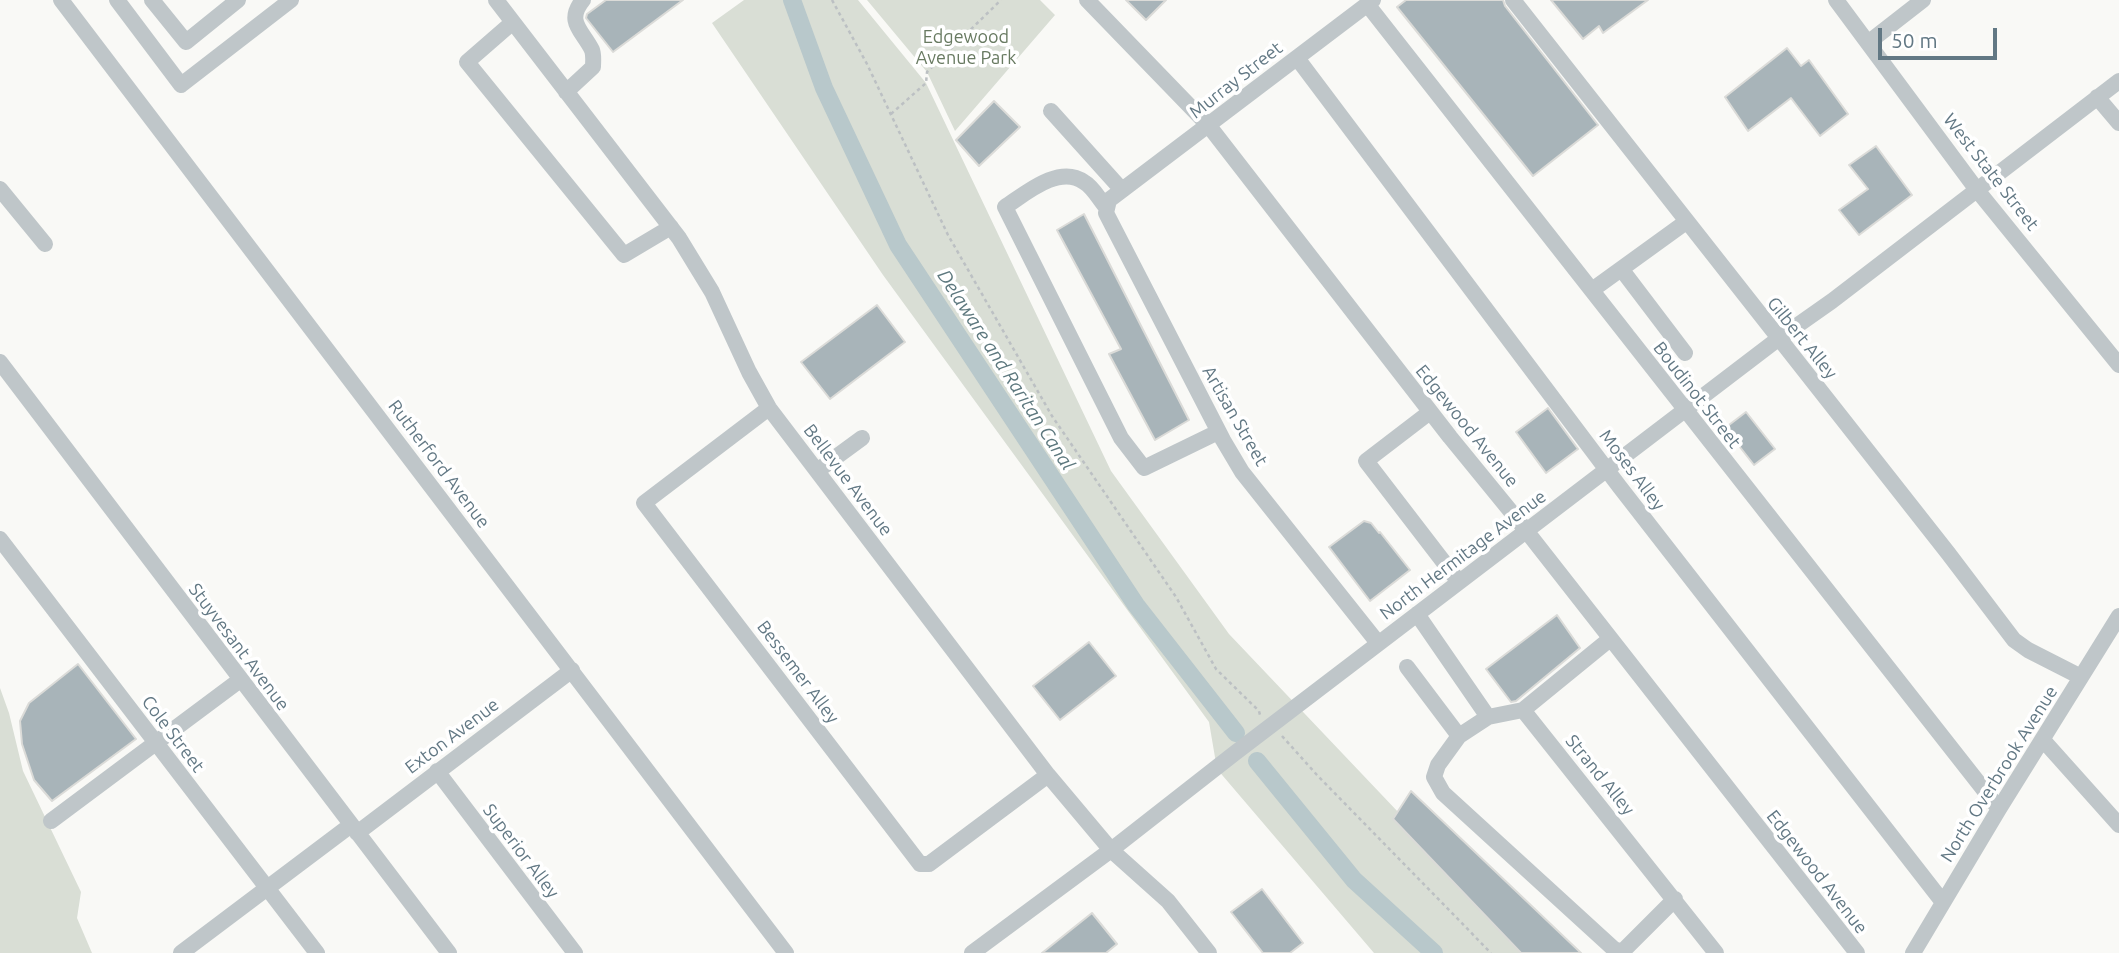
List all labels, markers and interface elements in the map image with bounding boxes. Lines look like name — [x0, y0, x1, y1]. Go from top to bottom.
scale bar — [1881, 14, 2000, 58]
park label: Edgewood Avenue Park — [916, 26, 1016, 68]
text: 50 m — [1891, 28, 1938, 52]
street label: Murray Street — [1185, 37, 1287, 123]
street label: West State Street — [1939, 109, 2043, 235]
water label: Delaware and Raritan Canal — [933, 265, 1079, 475]
street label: Gilbert Alley — [1762, 293, 1842, 383]
street label: Boudinot Street — [1649, 337, 1745, 453]
street label: Edgewood Avenue — [1411, 361, 1523, 491]
street label: Artisan Street — [1198, 362, 1272, 470]
street label: Rutherford Avenue — [384, 396, 494, 532]
street label: Bellevue Avenue — [799, 420, 897, 540]
street label: Moses Alley — [1595, 425, 1669, 515]
street label: North Hermitage Avenue — [1376, 486, 1550, 624]
street label: Stuyvesant Avenue — [184, 579, 294, 715]
street label: Bessemer Alley — [752, 616, 844, 728]
street label: North Overbrook Avenue — [1936, 682, 2062, 866]
street label: Cole Street — [137, 691, 209, 777]
street label: Exton Avenue — [401, 694, 503, 778]
street label: Strand Alley — [1561, 730, 1639, 820]
street label: Superior Alley — [478, 800, 564, 902]
street label: Edgewood Avenue — [1762, 806, 1872, 938]

